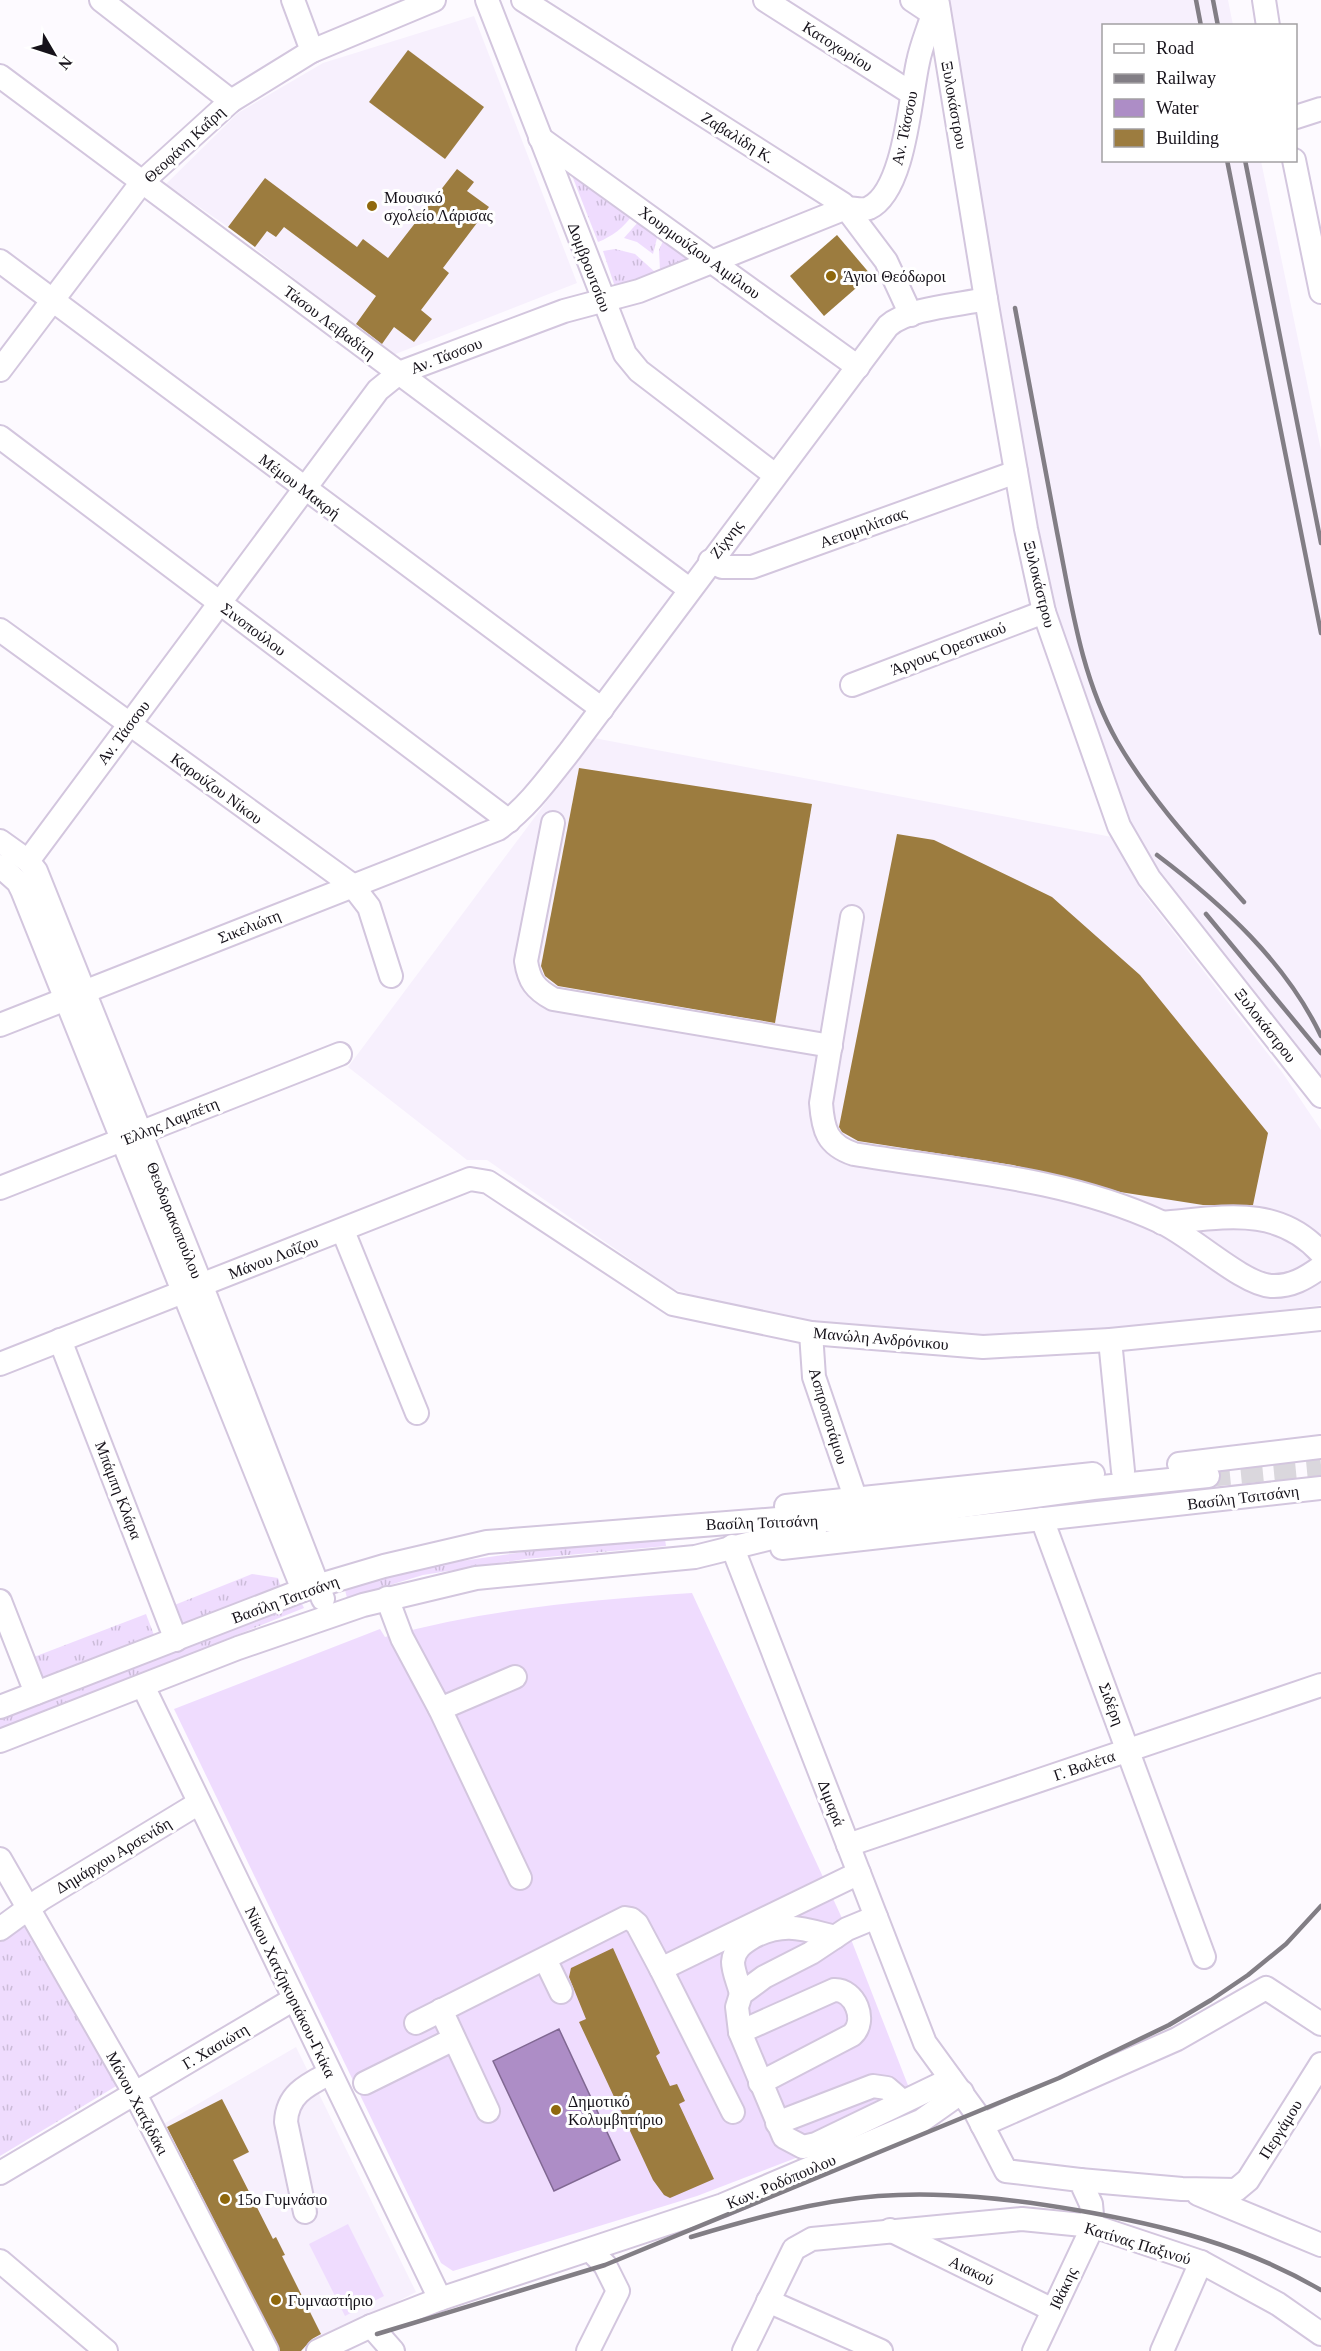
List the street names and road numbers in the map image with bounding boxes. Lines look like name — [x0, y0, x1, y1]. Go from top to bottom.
street label: Κατοχωρίου — [799, 18, 876, 76]
street label: Ξυλοκάστρου — [937, 60, 971, 151]
street label: Αν. Τάσσου — [888, 89, 921, 167]
street label: Θεοφάνη Καΐρη — [141, 103, 229, 187]
street label: Ζαβαλίδη Κ. — [698, 108, 777, 167]
street label: Χουρμούζιου Αιμίλιου — [635, 203, 764, 303]
street label: Δομβρουτσίου — [564, 220, 614, 315]
street label: Τάσου Λειβαδίτη — [280, 282, 379, 363]
street label: Αν. Τάσσου — [408, 334, 485, 377]
street label: Μέμου Μακρή — [255, 451, 343, 523]
street label: Αετομηλίτσας — [817, 504, 910, 552]
street label: Ζίχνης — [707, 516, 747, 562]
street label: Ξυλοκάστρου — [1020, 539, 1059, 630]
street label: Σινοπούλου — [218, 600, 289, 659]
street label: Άργους Ορεστικού — [888, 619, 1009, 679]
street label: Αν. Τάσσου — [94, 697, 153, 768]
street label: Καρούζου Νίκου — [167, 750, 266, 828]
street label: Σικελιώτη — [216, 906, 283, 948]
street label: Ξυλοκάστρου — [1231, 985, 1300, 1066]
street label: Έλλης Λαμπέτη — [119, 1094, 221, 1150]
street label: Θεοδωρακοπούλου — [142, 1159, 206, 1281]
street label: Μάνου Λοΐζου — [226, 1233, 321, 1283]
street label: Μανώλη Ανδρόνικου — [812, 1324, 949, 1354]
street label: Ασπροποτάμου — [805, 1366, 851, 1467]
street label: Μπάμπη Κλάρα — [91, 1439, 145, 1543]
street label: Βασίλη Τσιτσάνη — [1186, 1482, 1300, 1514]
street label: Βασίλη Τσιτσάνη — [706, 1512, 818, 1534]
street label: Βασίλη Τσιτσάνη — [229, 1572, 341, 1628]
street label: Σιδέρη — [1095, 1680, 1127, 1728]
street label: Γ. Βαλέτα — [1051, 1747, 1118, 1784]
street label: Διμαρά — [814, 1778, 848, 1830]
street label: Δημάρχου Αρσενίδη — [52, 1814, 175, 1897]
street label: Νίκου Χατζηκυριάκου-Γκίκα — [241, 1904, 340, 2081]
street label: Γ. Χασιώτη — [179, 2020, 252, 2074]
street label: Μάνου Χατζιδάκι — [102, 2049, 172, 2159]
street label: Περγάμου — [1256, 2097, 1306, 2162]
street label: Κων. Ροδόπουλου — [724, 2151, 838, 2212]
street label: Κατίνας Παξινού — [1083, 2219, 1193, 2268]
street label: Αιακού — [947, 2252, 997, 2289]
street label: Ιθάκης — [1046, 2264, 1082, 2312]

